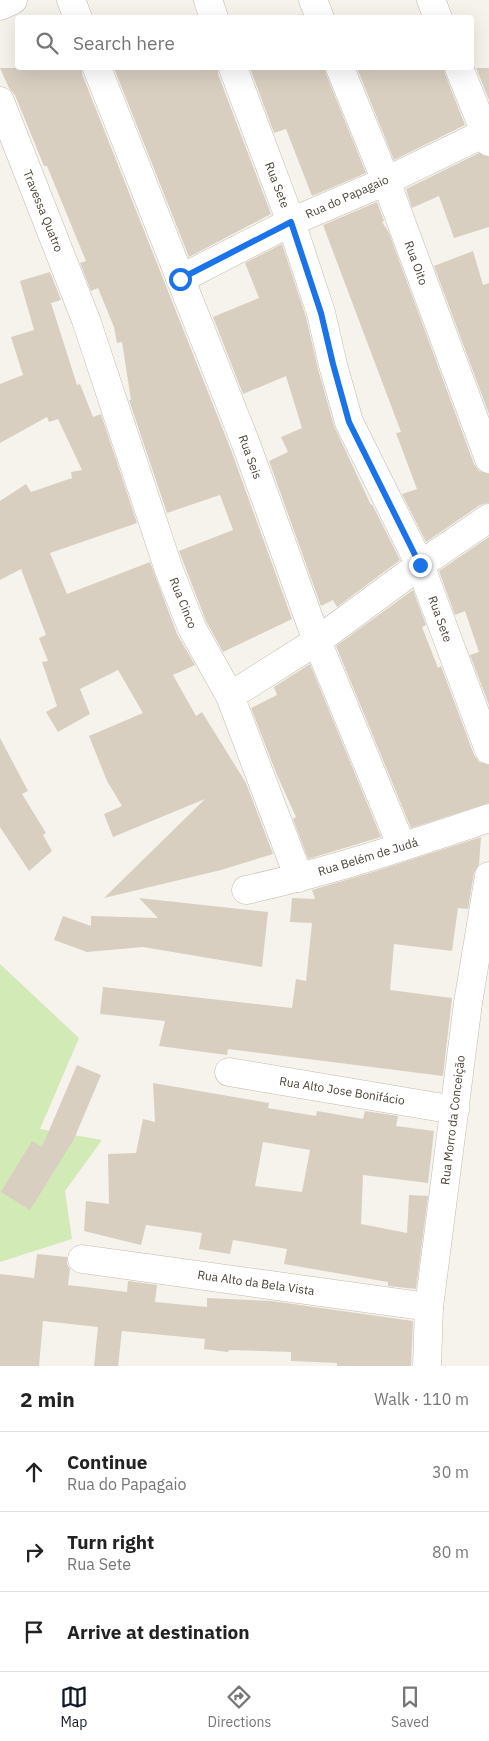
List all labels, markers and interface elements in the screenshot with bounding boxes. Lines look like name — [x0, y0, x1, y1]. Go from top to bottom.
search box — [15, 15, 474, 70]
icon: search — [33, 29, 61, 57]
text: Search here — [73, 31, 175, 55]
street label: Rua Sete — [262, 160, 293, 210]
street label: Travessa Quatro — [20, 168, 67, 254]
street label: Rua do Papagaio — [303, 171, 391, 222]
street label: Rua Oito — [402, 239, 431, 287]
route start — [169, 268, 192, 291]
street label: Rua Seis — [236, 433, 265, 481]
route end — [409, 554, 432, 577]
street label: Rua Cinco — [166, 575, 201, 631]
street label: Rua Sete — [425, 594, 456, 644]
street label: Rua Belém de Judá — [316, 834, 420, 879]
street label: Rua Morro da Conceição — [437, 1054, 468, 1186]
street label: Rua Alto Jose Bonifácio — [278, 1073, 406, 1108]
street label: Rua Alto da Bela Vista — [197, 1267, 316, 1298]
text: 2 min — [20, 1385, 75, 1413]
text: Walk · 110 m — [374, 1389, 469, 1409]
text: Continue — [67, 1450, 147, 1474]
icon: ahead — [20, 1458, 48, 1486]
text: 30 m — [432, 1462, 469, 1482]
text: Rua do Papagaio — [67, 1474, 186, 1494]
text: Turn right — [67, 1530, 154, 1554]
icon: right — [20, 1538, 48, 1566]
text: 80 m — [432, 1542, 469, 1562]
text: Rua Sete — [67, 1554, 131, 1574]
icon: arrive — [20, 1618, 48, 1646]
text: Arrive at destination — [67, 1620, 250, 1644]
tab: Map — [60, 1683, 88, 1731]
tab: Directions — [208, 1683, 271, 1731]
tab: Saved — [391, 1683, 429, 1731]

